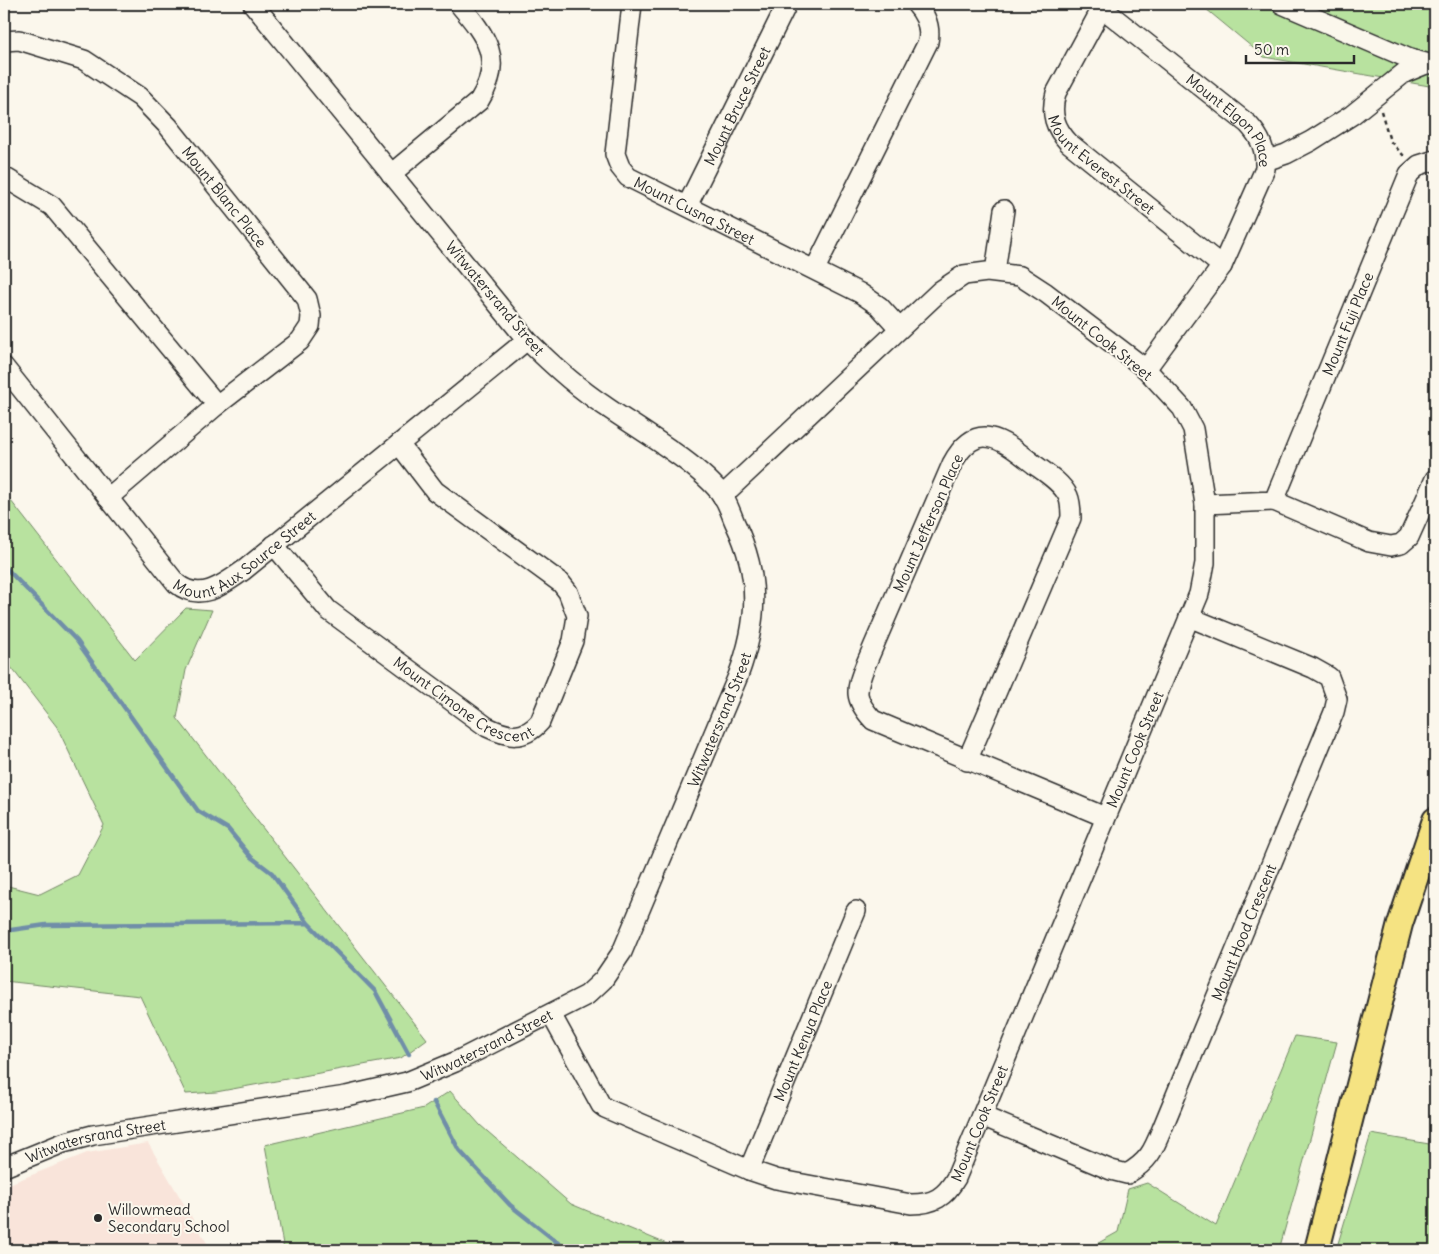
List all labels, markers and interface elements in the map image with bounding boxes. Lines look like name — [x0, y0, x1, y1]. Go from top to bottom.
scale bar — [1246, 32, 1354, 64]
text: 50 m — [1254, 40, 1289, 59]
street label: Mount Bruce Street — [699, 43, 774, 168]
street label: Mount Elgon Place — [1183, 69, 1275, 167]
street label: Mount Everest Street — [1044, 113, 1159, 218]
street label: Mount Blanc Place — [178, 142, 271, 251]
street label: Mount Cusna Street — [631, 172, 758, 248]
street label: Witwatersrand Street — [441, 237, 549, 359]
street label: Mount Fuji Place — [1318, 269, 1377, 378]
street label: Mount Cook Street — [1048, 292, 1156, 384]
street label: Mount Jefferson Place — [889, 451, 967, 595]
street label: Mount Aux Source Street — [169, 506, 319, 602]
street label: Witwatersrand Street — [683, 650, 755, 790]
street label: Mount Cimone Crescent — [390, 652, 537, 745]
street label: Mount Cook Street — [1102, 688, 1167, 810]
street label: Mount Hood Crescent — [1207, 861, 1280, 1003]
street label: Mount Kenya Place — [769, 977, 836, 1104]
street label: Witwatersrand Street — [418, 1005, 555, 1085]
street label: Mount Cook Street — [946, 1062, 1011, 1184]
street label: Witwatersrand Street — [23, 1114, 167, 1167]
place label: Willowmead Secondary School — [108, 1200, 230, 1236]
marker: Willowmead Secondary School — [92, 1212, 104, 1224]

